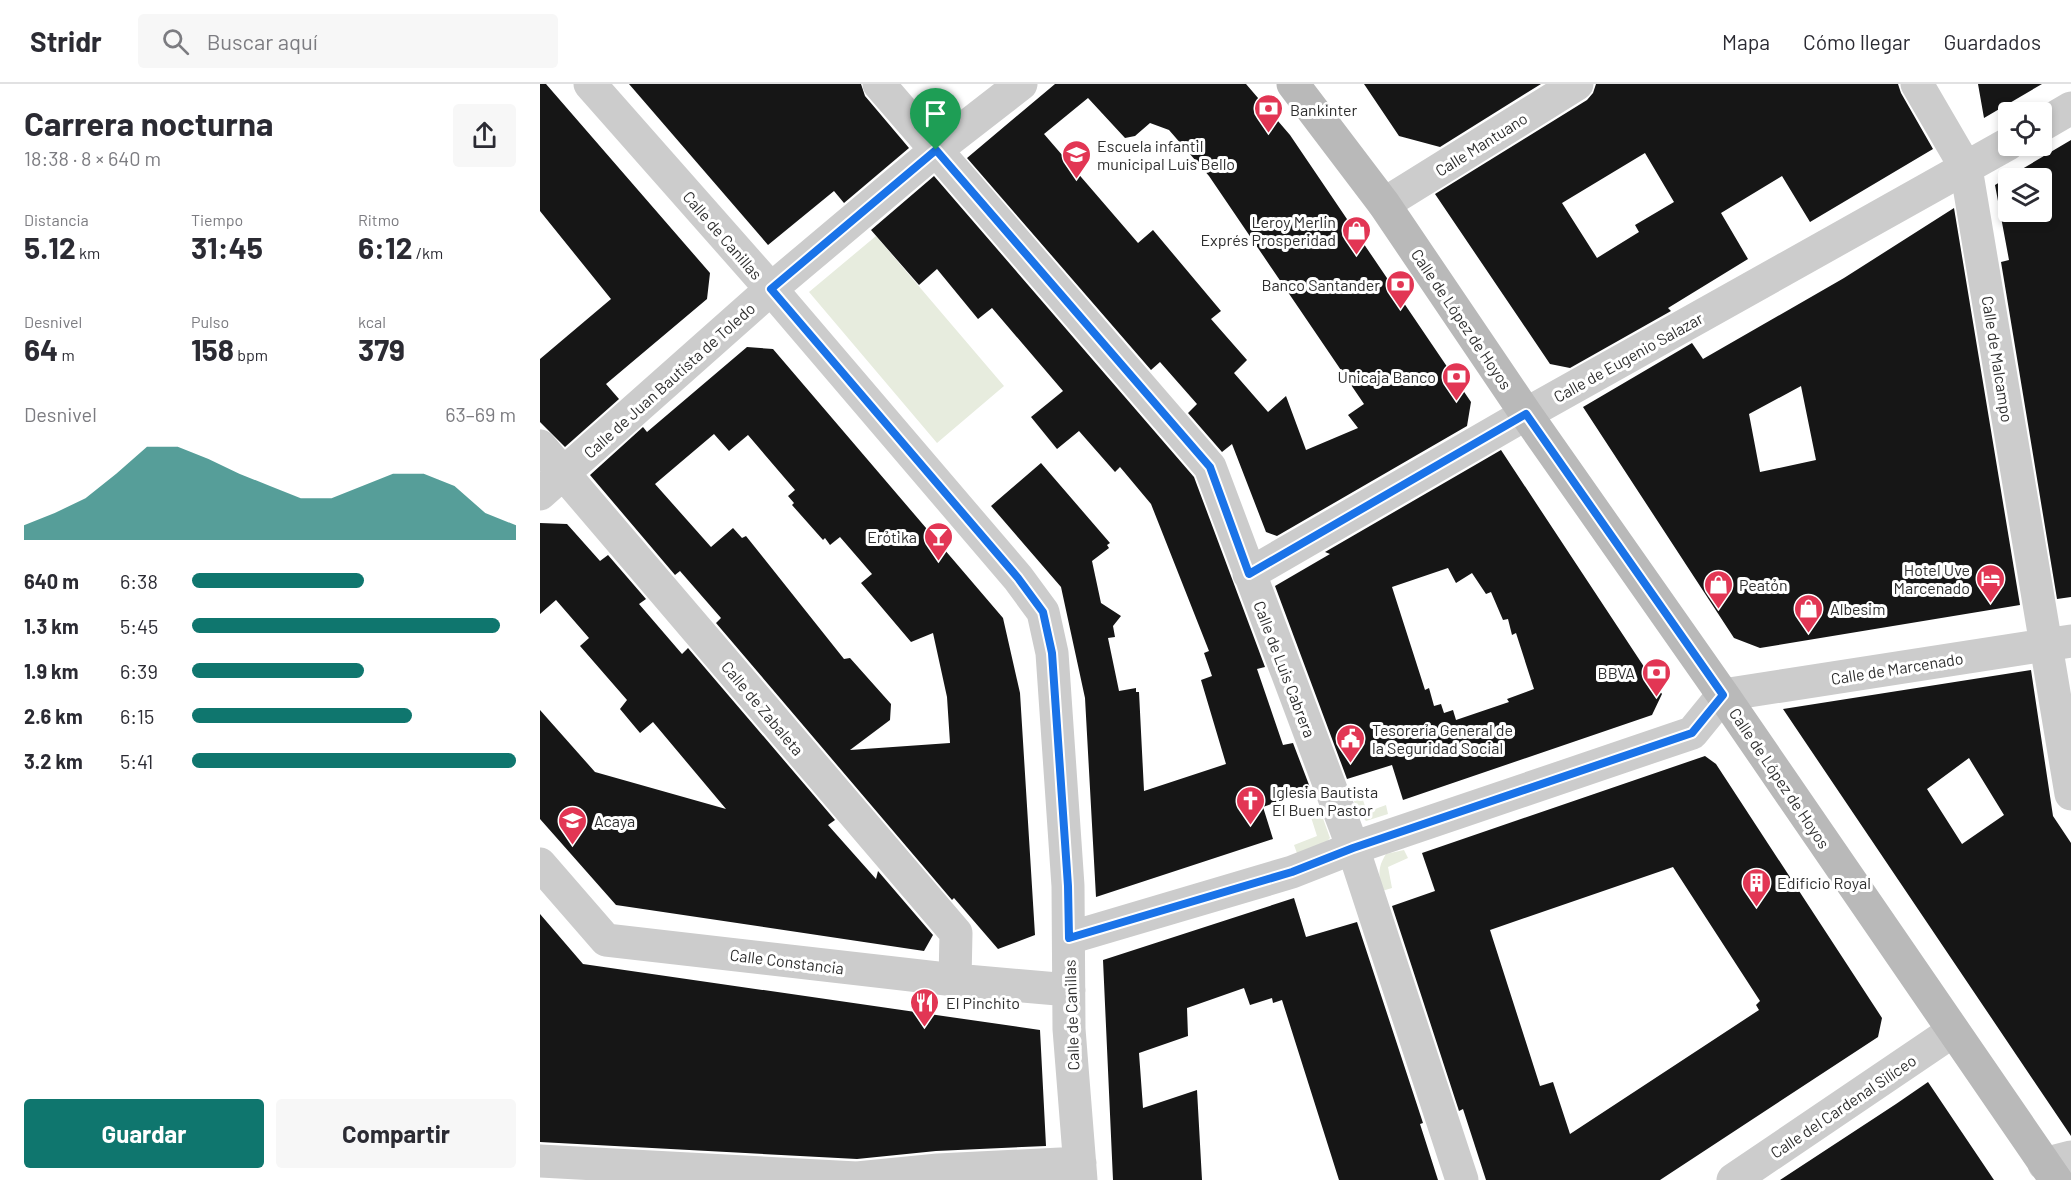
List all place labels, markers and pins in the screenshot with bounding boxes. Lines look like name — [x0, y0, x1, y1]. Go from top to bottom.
pin — [910, 88, 961, 150]
bank icon: Bankinter — [1253, 93, 1285, 135]
place label: Bankinter — [1290, 100, 1358, 119]
place label: Escuela infantil municipal Luis Bello — [1097, 136, 1235, 173]
school or university icon: Escuela infantil municipal Luis Bello — [1060, 138, 1092, 180]
place label: Leroy Merlin Exprés Prosperidad — [1200, 212, 1336, 249]
shop icon: Leroy Merlin Exprés Prosperidad — [1341, 214, 1373, 256]
bank icon: Banco Santander — [1385, 268, 1417, 310]
place label: Banco Santander — [1261, 275, 1380, 294]
bank icon: Unicaja Banco — [1441, 360, 1473, 402]
place label: Unicaja Banco — [1338, 367, 1436, 386]
bar icon: Erótika — [922, 520, 954, 562]
place label: Erótika — [867, 527, 917, 546]
place label: Hotel Uve Marcenado — [1894, 560, 1970, 597]
hotel icon: Hotel Uve Marcenado — [1975, 562, 2007, 604]
shop icon: Peatón — [1702, 568, 1734, 610]
place label: Peatón — [1739, 575, 1788, 594]
shop icon: Albesim — [1793, 592, 1825, 634]
place label: Albesim — [1830, 599, 1885, 618]
bank icon: BBVA — [1640, 656, 1672, 698]
place label: BBVA — [1598, 663, 1635, 682]
place label: Tesorería General de la Seguridad Social — [1372, 720, 1513, 757]
public building icon: Tesorería General de la Seguridad Social — [1335, 722, 1367, 764]
place label: Iglesia Bautista El Buen Pastor — [1272, 782, 1378, 819]
church icon: Iglesia Bautista El Buen Pastor — [1235, 784, 1267, 826]
school or university icon: Acaya — [557, 804, 589, 846]
place label: Acaya — [594, 811, 635, 830]
building icon: Edificio Royal — [1740, 866, 1772, 908]
place label: Edificio Royal — [1777, 873, 1871, 892]
restaurant icon: El Pinchito — [909, 986, 941, 1028]
place label: El Pinchito — [946, 993, 1020, 1012]

